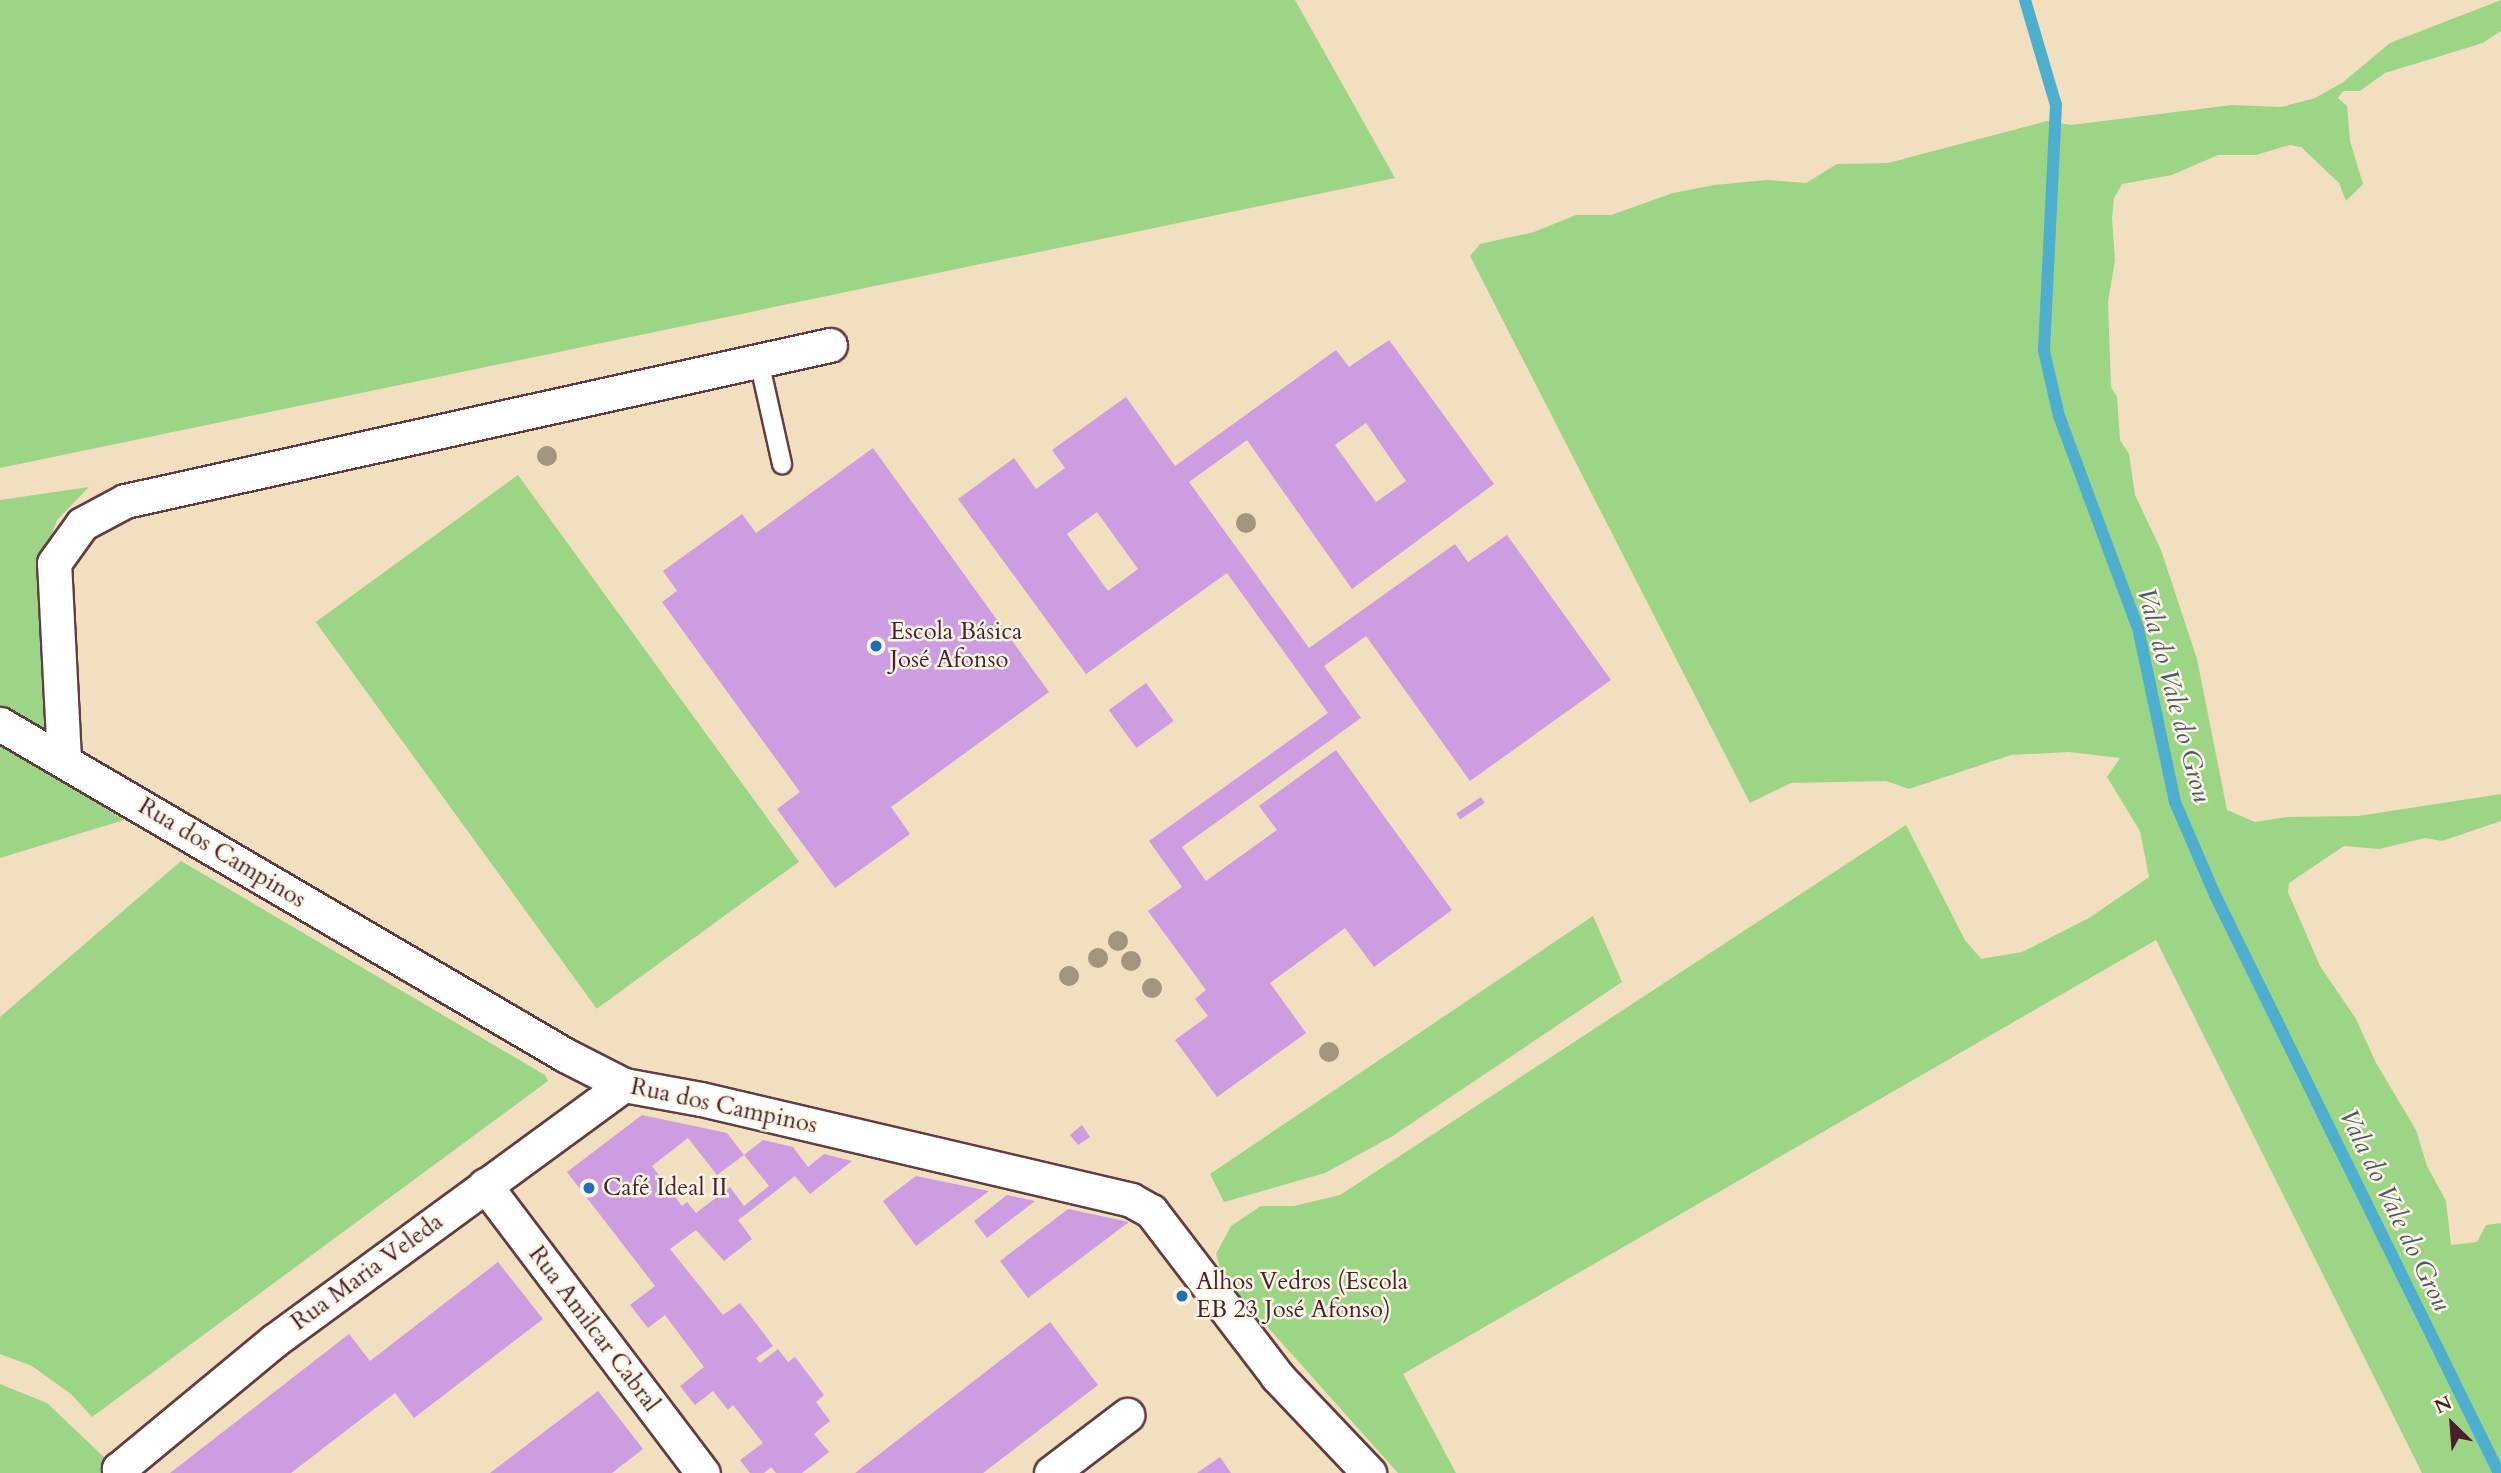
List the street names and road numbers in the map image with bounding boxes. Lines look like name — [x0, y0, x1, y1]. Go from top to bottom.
street label: Rua dos Campinos — [133, 792, 311, 914]
street label: Rua dos Campinos — [628, 1072, 820, 1140]
street label: Rua Maria Veleda — [285, 1207, 449, 1337]
street label: Rua Amilcar Cabral — [522, 1240, 666, 1418]

